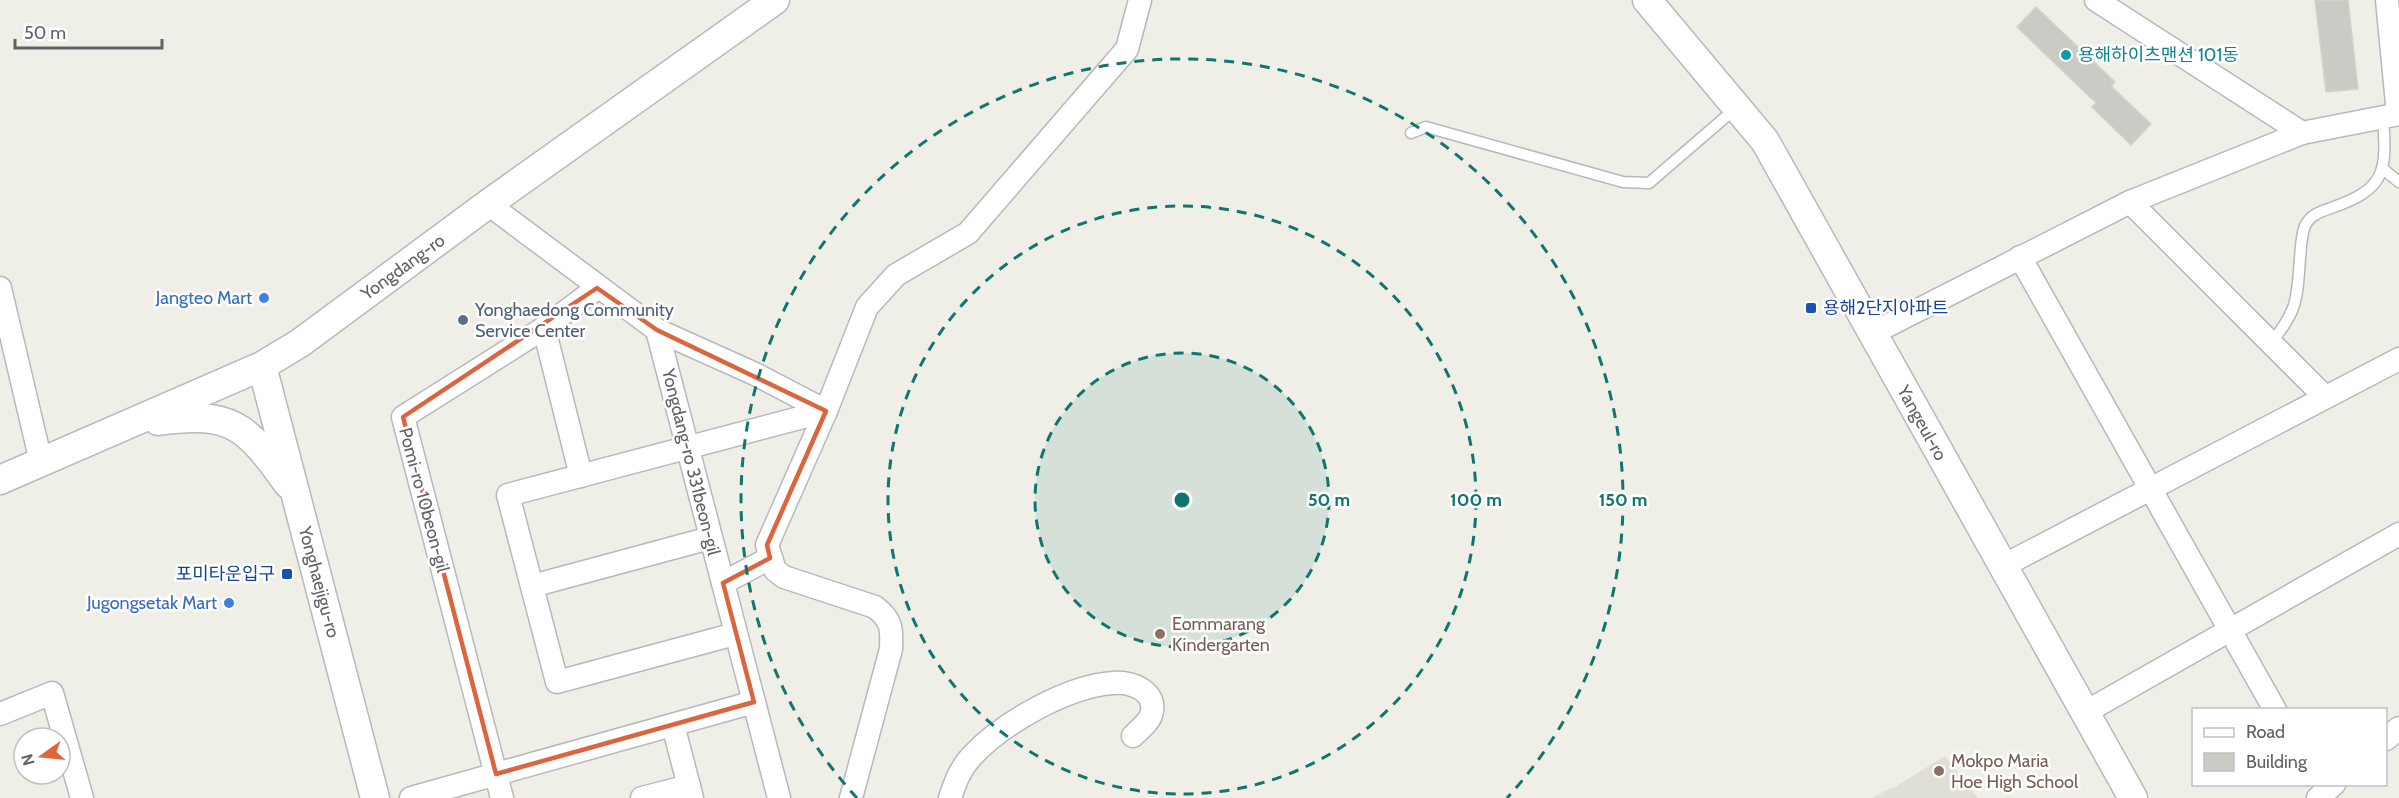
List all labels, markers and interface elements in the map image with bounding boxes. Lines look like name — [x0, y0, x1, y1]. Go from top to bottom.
scale bar — [15, 12, 162, 50]
text: 50 m — [24, 22, 66, 44]
place label: 용해하이츠맨션 101동 — [2078, 44, 2239, 66]
marker: 용해하이츠맨션 101동 — [2059, 48, 2073, 62]
street label: Yongdang-ro — [356, 229, 449, 305]
place label: Jangteo Mart — [155, 287, 252, 309]
marker: Jangteo Mart — [257, 291, 271, 305]
place label: 용해2단지아파트 — [1823, 297, 1948, 319]
place label: Yonghaedong Community Service Center — [474, 299, 674, 342]
marker: 용해2단지아파트 — [1804, 301, 1818, 315]
marker: Yonghaedong Community Service Center — [456, 313, 470, 327]
street label: Yongdang-ro 331beon-gil — [657, 365, 725, 558]
street label: Yangeul-ro — [1892, 381, 1952, 465]
street label: Pomi-ro 10beon-gil — [394, 425, 454, 576]
text: 50 m — [1308, 489, 1350, 511]
text: 100 m — [1450, 489, 1502, 511]
text: 150 m — [1599, 489, 1647, 511]
centre of rings — [1172, 490, 1192, 510]
street label: Yonghaejigu-ro — [293, 523, 344, 640]
place label: 포미타운입구 — [176, 563, 275, 585]
marker: 포미타운입구 — [280, 567, 294, 581]
place label: Jugongsetak Mart — [86, 592, 217, 614]
marker: Jugongsetak Mart — [222, 596, 236, 610]
place label: Eommarang Kindergarten — [1172, 613, 1270, 656]
marker: Eommarang Kindergarten — [1153, 627, 1167, 641]
legend — [2192, 708, 2387, 786]
text: Road — [2246, 721, 2285, 743]
north arrow — [12, 726, 72, 786]
place label: Mokpo Maria Hoe High School — [1951, 750, 2079, 793]
text: Building — [2246, 751, 2308, 773]
text: N — [17, 752, 39, 768]
marker: Mokpo Maria Hoe High School — [1932, 764, 1946, 778]

